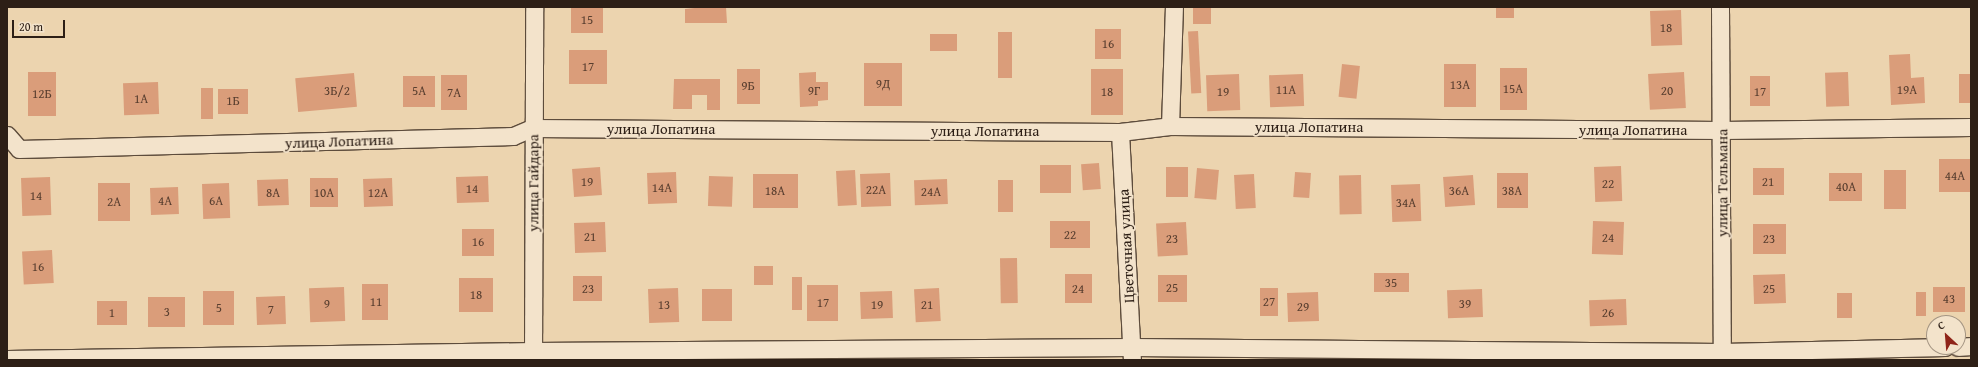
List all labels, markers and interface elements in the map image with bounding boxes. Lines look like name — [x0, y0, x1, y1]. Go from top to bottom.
scale bar — [14, 12, 67, 38]
house number: 15 — [581, 12, 593, 28]
text: 20 m — [19, 18, 43, 35]
house number: 18 — [1660, 20, 1672, 36]
house number: 16 — [1102, 36, 1114, 52]
house number: 17 — [582, 59, 594, 75]
house number: 9Д — [876, 76, 890, 92]
house number: 13А — [1450, 77, 1470, 93]
house number: 9Б — [741, 78, 755, 94]
house number: 15А — [1503, 81, 1523, 97]
house number: 11А — [1276, 82, 1296, 98]
house number: 19А — [1897, 82, 1917, 98]
house number: 3Б/2 — [324, 83, 350, 99]
house number: 5А — [412, 83, 426, 99]
house number: 9Г — [808, 83, 820, 99]
house number: 20 — [1661, 83, 1673, 99]
house number: 18 — [1101, 84, 1113, 100]
house number: 19 — [1217, 84, 1229, 100]
house number: 17 — [1754, 84, 1766, 100]
house number: 7А — [447, 85, 461, 101]
house number: 12Б — [32, 86, 52, 102]
house number: 1А — [134, 91, 148, 107]
house number: 1Б — [226, 93, 240, 109]
street label: улица Лопатина — [1255, 118, 1363, 136]
street label: улица Лопатина — [607, 120, 715, 138]
street label: улица Лопатина — [1579, 121, 1687, 139]
street label: улица Лопатина — [931, 122, 1039, 140]
street label: улица Тельмана — [1713, 129, 1731, 237]
street label: улица Лопатина — [284, 130, 394, 152]
street label: улица Гайдара — [524, 134, 542, 232]
house number: 44А — [1945, 168, 1965, 184]
house number: 19 — [581, 174, 593, 190]
house number: 21 — [1762, 174, 1774, 190]
house number: 22 — [1602, 176, 1614, 192]
house number: 40А — [1836, 179, 1856, 195]
house number: 14А — [652, 180, 672, 196]
house number: 14 — [466, 181, 478, 197]
house number: 22А — [866, 182, 886, 198]
house number: 18А — [765, 183, 785, 199]
house number: 36А — [1449, 183, 1469, 199]
house number: 38А — [1502, 183, 1522, 199]
house number: 24А — [921, 184, 941, 200]
house number: 8А — [266, 185, 280, 201]
house number: 10А — [314, 185, 334, 201]
house number: 12А — [368, 185, 388, 201]
house number: 14 — [30, 188, 42, 204]
street label: Цветочная улица — [1114, 189, 1138, 303]
house number: 4А — [158, 193, 172, 209]
house number: 6А — [209, 193, 223, 209]
house number: 2А — [107, 194, 121, 210]
house number: 34А — [1396, 195, 1416, 211]
house number: 22 — [1064, 227, 1076, 243]
house number: 21 — [584, 229, 596, 245]
house number: 24 — [1602, 230, 1614, 246]
house number: 23 — [1166, 231, 1178, 247]
house number: 23 — [1763, 231, 1775, 247]
house number: 16 — [472, 234, 484, 250]
house number: 16 — [32, 259, 44, 275]
house number: 35 — [1385, 275, 1397, 291]
house number: 25 — [1166, 280, 1178, 296]
house number: 23 — [582, 281, 594, 297]
house number: 24 — [1072, 281, 1084, 297]
house number: 25 — [1763, 281, 1775, 297]
house number: 18 — [470, 287, 482, 303]
house number: 43 — [1943, 291, 1955, 307]
house number: 11 — [370, 294, 382, 310]
house number: 27 — [1263, 294, 1275, 310]
house number: 17 — [817, 295, 829, 311]
house number: 9 — [324, 296, 330, 312]
house number: 39 — [1459, 296, 1471, 312]
house number: 13 — [658, 297, 670, 313]
house number: 19 — [871, 297, 883, 313]
house number: 21 — [921, 297, 933, 313]
house number: 29 — [1297, 299, 1309, 315]
house number: 5 — [216, 300, 222, 316]
house number: 7 — [268, 302, 274, 318]
house number: 3 — [164, 304, 170, 320]
house number: 1 — [109, 305, 115, 321]
house number: 26 — [1602, 305, 1614, 321]
north arrow — [1926, 315, 1966, 355]
text: С — [1935, 317, 1947, 334]

